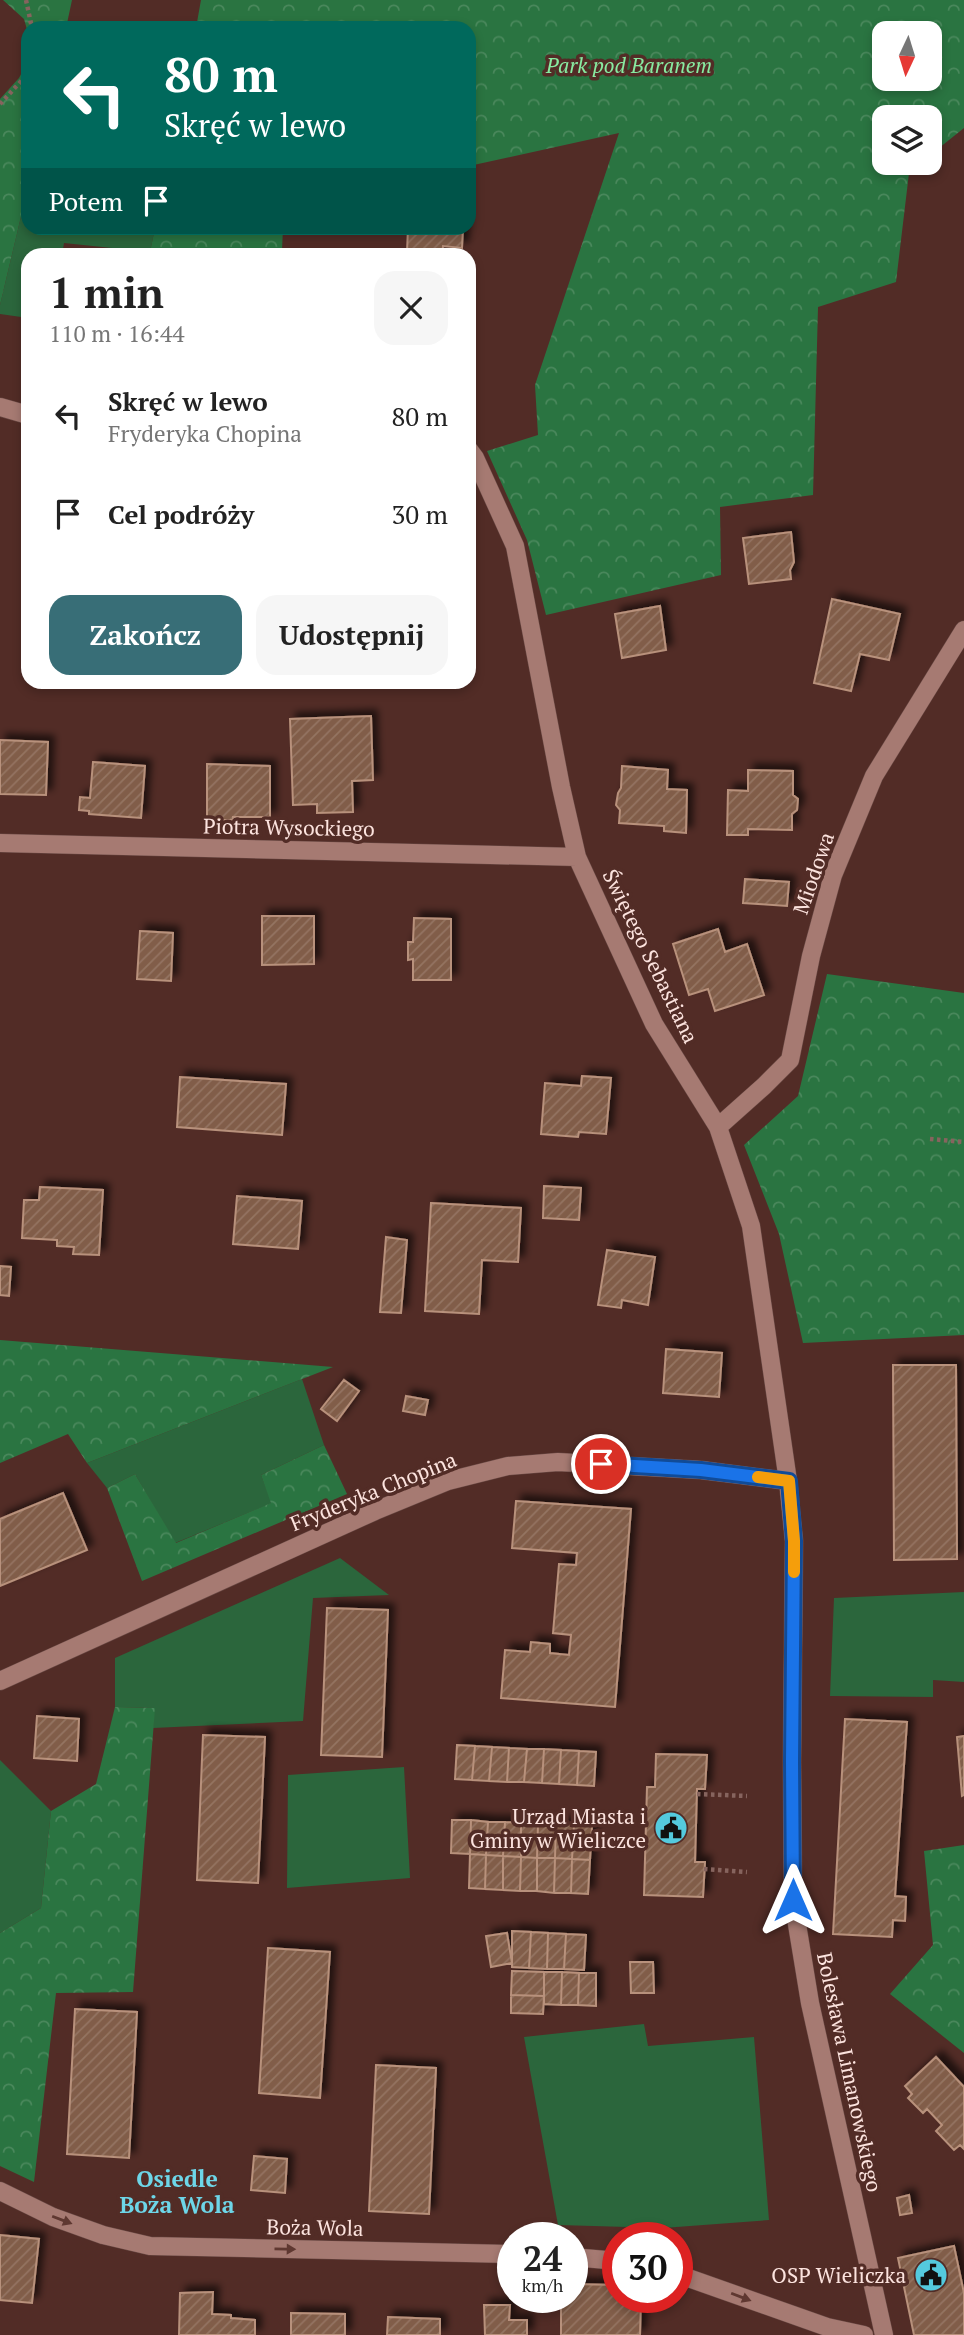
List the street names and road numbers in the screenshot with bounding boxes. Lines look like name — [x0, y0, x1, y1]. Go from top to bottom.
street label: Piotra Wysockiego — [203, 812, 375, 842]
street label: Miodowa — [786, 828, 840, 918]
street label: Świętego Sebastiana — [597, 864, 705, 1048]
street label: Fryderyka Chopina — [286, 1445, 461, 1537]
street label: Bolesława Limanowskiego — [811, 1950, 889, 2194]
street label: Boża Wola — [266, 2212, 364, 2242]

